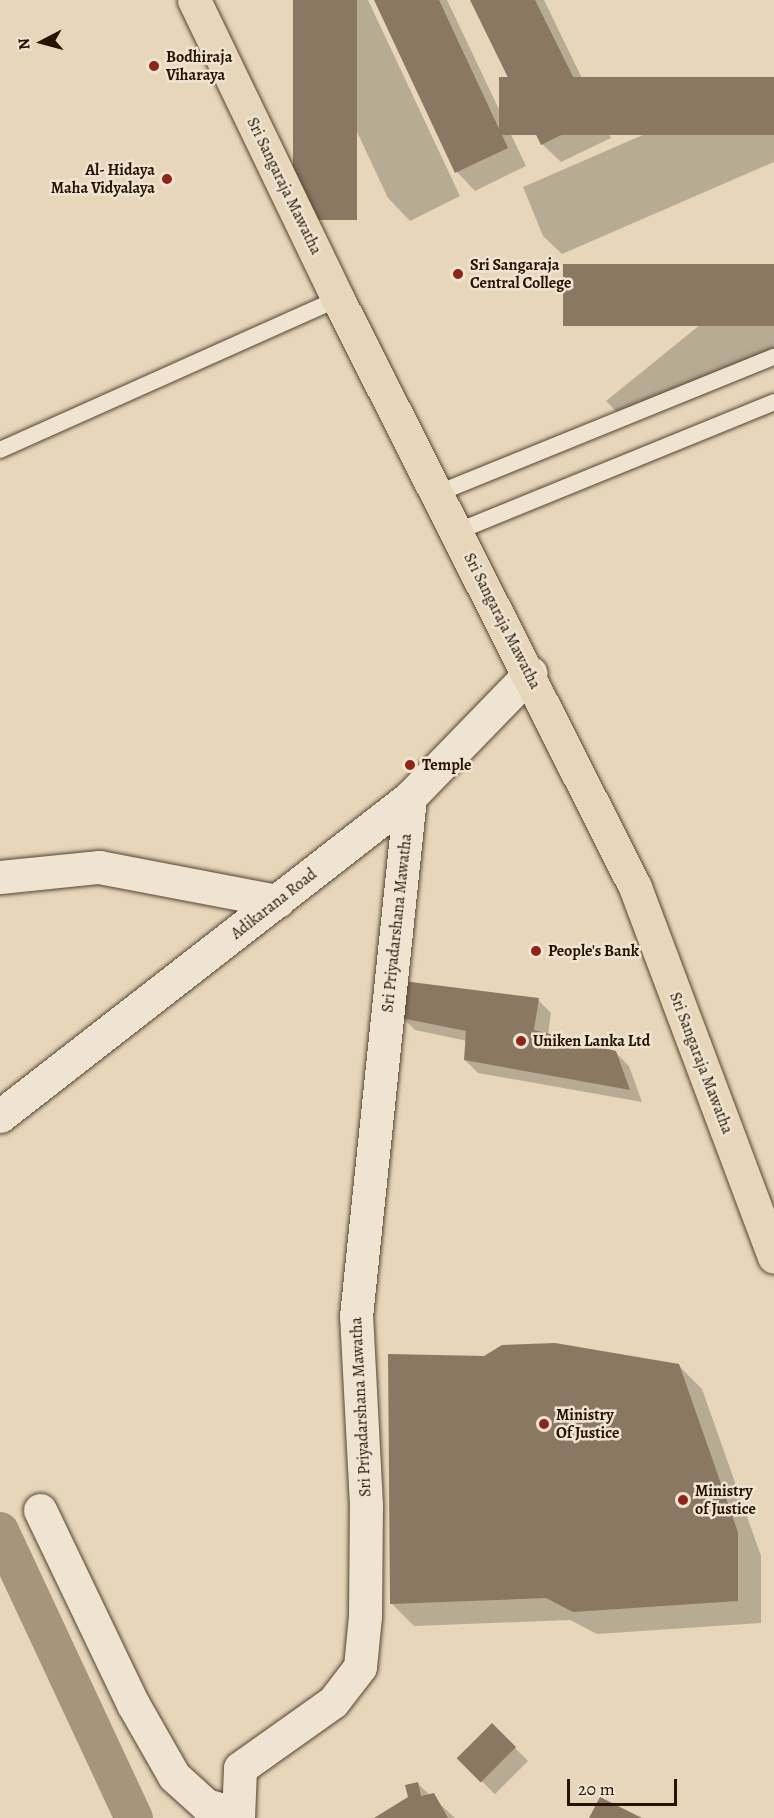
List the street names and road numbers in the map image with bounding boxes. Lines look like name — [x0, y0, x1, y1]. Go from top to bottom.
street label: Sri Sangaraja Mawatha — [242, 114, 326, 258]
street label: Sri Sangaraja Mawatha — [459, 550, 545, 692]
street label: Sri Priyadarshana Mawatha — [378, 832, 416, 1014]
street label: Adikarana Road — [227, 865, 321, 943]
street label: Sri Sangaraja Mawatha — [665, 989, 737, 1137]
street label: Sri Priyadarshana Mawatha — [347, 1317, 375, 1497]

